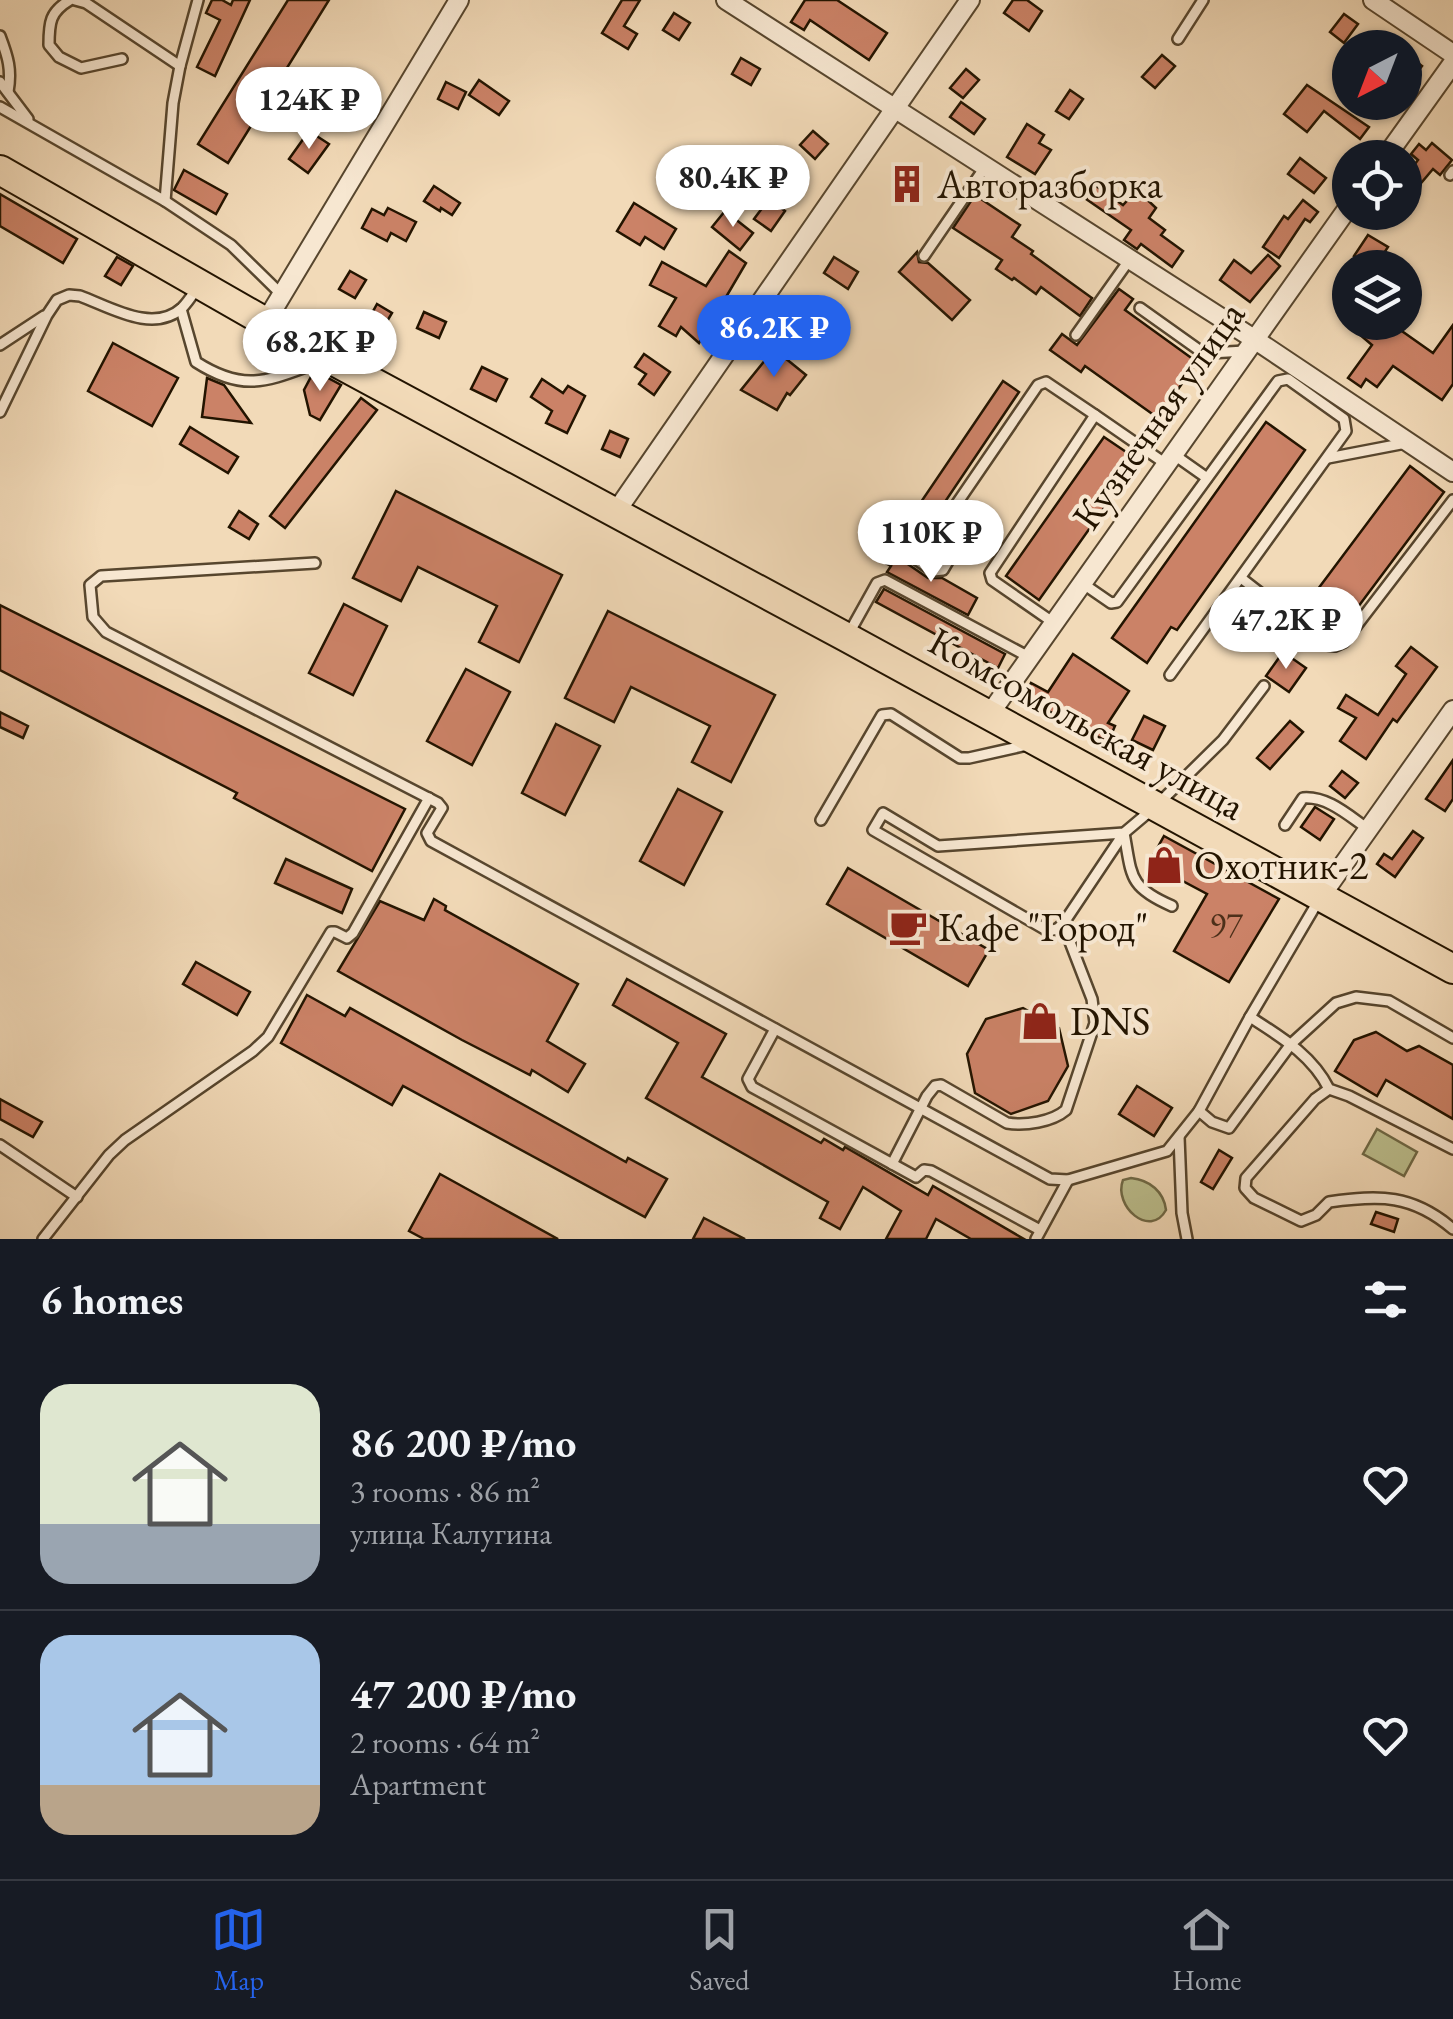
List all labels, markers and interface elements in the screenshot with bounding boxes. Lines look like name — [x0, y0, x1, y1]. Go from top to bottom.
north arrow — [1332, 30, 1422, 120]
map controls — [1332, 30, 1422, 340]
pin: 124K ₽ — [228, 67, 390, 152]
text: 124K ₽ — [258, 78, 360, 120]
button: locate — [1332, 140, 1422, 230]
pin: 80.4K ₽ — [641, 145, 825, 230]
text: 80.4K ₽ — [678, 156, 788, 198]
place label: Авторазборка — [936, 158, 1163, 210]
building icon: Авторазборка — [886, 163, 928, 205]
button: layers — [1332, 250, 1422, 340]
street label: Кузнечная улица — [1060, 291, 1256, 539]
pin: 86.2K ₽ — [682, 295, 866, 380]
text: 86.2K ₽ — [719, 306, 829, 348]
pin: 68.2K ₽ — [228, 309, 412, 394]
text: 68.2K ₽ — [265, 320, 375, 362]
pin: 110K ₽ — [850, 500, 1012, 585]
text: 110K ₽ — [880, 511, 982, 553]
pin: 47.2K ₽ — [1194, 587, 1378, 672]
text: 47.2K ₽ — [1231, 598, 1341, 640]
street label: Комсомольская улица — [920, 615, 1254, 831]
place label: Охотник-2 — [1194, 839, 1368, 891]
shop icon: Охотник-2 — [1143, 844, 1185, 886]
place label: Кафе "Город" — [938, 901, 1148, 953]
house number: 97 — [1209, 902, 1243, 947]
cafe icon: Кафе "Город" — [887, 906, 929, 948]
place label: DNS — [1070, 995, 1150, 1047]
shop icon: DNS — [1019, 1000, 1061, 1042]
text: 6 homes — [40, 1272, 183, 1327]
icon: filters — [1358, 1272, 1413, 1327]
text: 86 200 ₽/mo — [350, 1415, 576, 1470]
icon: home — [120, 1424, 240, 1544]
icon: heart — [1358, 1457, 1413, 1512]
text: 3 rooms · 86 m² — [350, 1470, 540, 1512]
text: улица Калугина — [350, 1512, 552, 1554]
text: 47 200 ₽/mo — [350, 1666, 576, 1721]
icon: home — [120, 1675, 240, 1795]
icon: heart — [1358, 1708, 1413, 1763]
text: 2 rooms · 64 m² — [350, 1721, 540, 1763]
text: Apartment — [350, 1763, 486, 1805]
tab: Map — [211, 1902, 266, 1998]
tab: Saved — [689, 1902, 749, 1998]
tab: Home — [1172, 1902, 1242, 1998]

